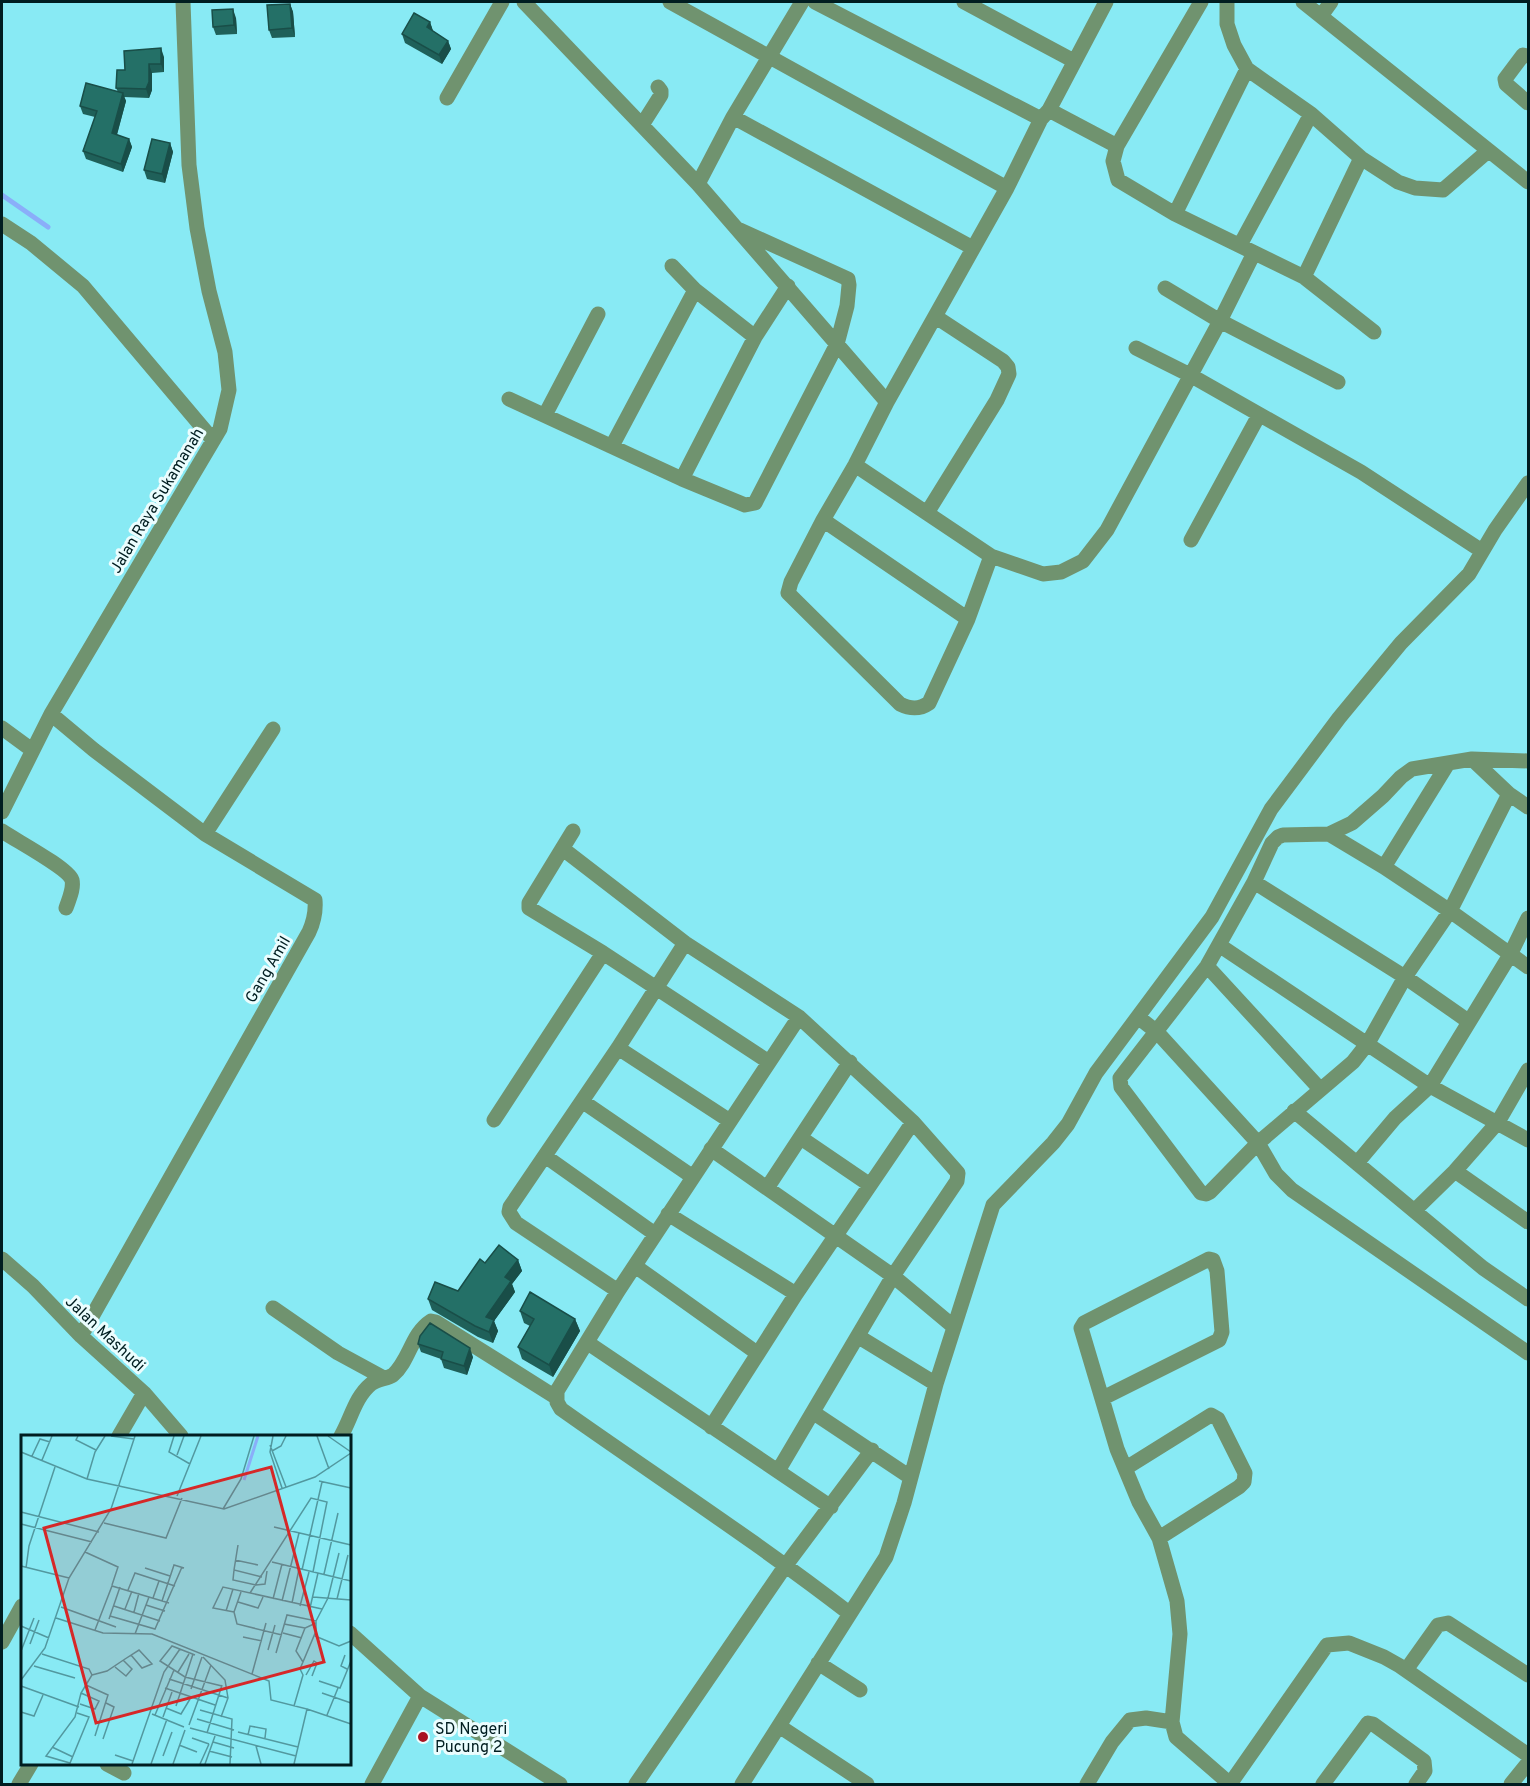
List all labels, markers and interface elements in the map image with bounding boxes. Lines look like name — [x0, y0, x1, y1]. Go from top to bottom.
street label: Jalan Raya Sukamanah — [106, 425, 209, 577]
street label: Gang Amil — [242, 933, 296, 1007]
street label: Jalan Mashudi — [61, 1292, 149, 1377]
inset map — [21, 1435, 351, 1765]
place label: SD Negeri Pucung 2 — [435, 1720, 507, 1758]
marker: SD Negeri Pucung 2 — [416, 1730, 430, 1744]

